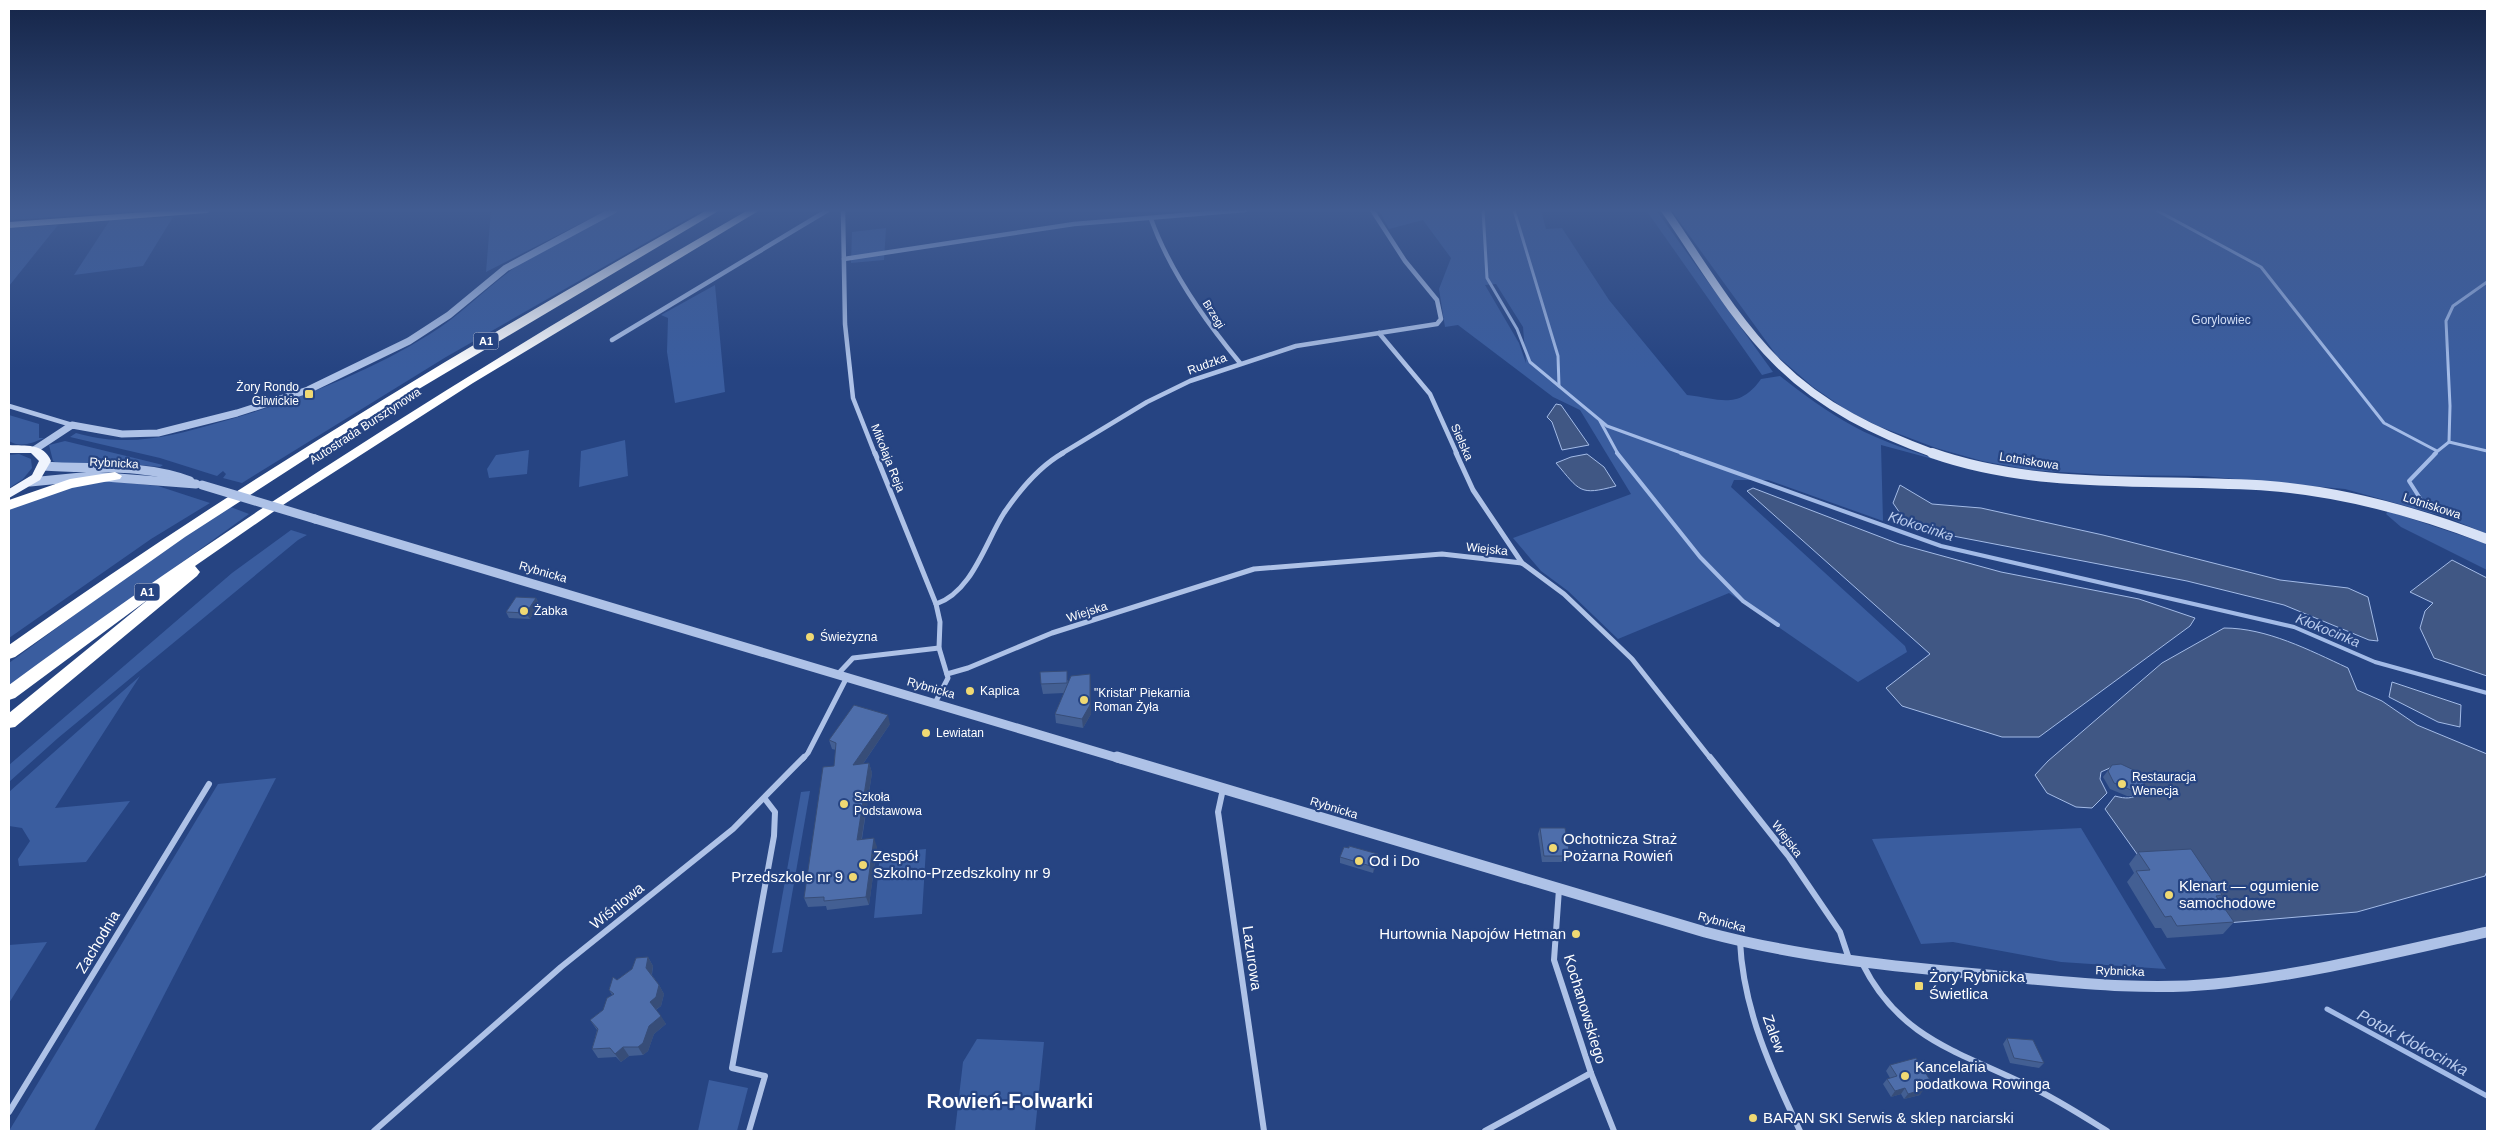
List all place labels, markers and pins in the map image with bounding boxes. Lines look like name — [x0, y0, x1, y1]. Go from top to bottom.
place label: Żory Rondo Gliwickie — [236, 380, 299, 408]
marker: Żory Rondo Gliwickie — [303, 388, 315, 400]
place label: Żabka — [534, 604, 568, 618]
marker: Żabka — [518, 605, 530, 617]
place label: Świeżyzna — [820, 629, 878, 644]
marker: Świeżyzna — [804, 631, 816, 643]
place label: Kaplica — [980, 684, 1020, 698]
marker: Kaplica — [964, 685, 976, 697]
place label: "Kristaf" Piekarnia Roman Żyła — [1094, 686, 1190, 714]
marker: "Kristaf" Piekarnia Roman Żyła — [1078, 694, 1090, 706]
place label: Lewiatan — [936, 726, 984, 740]
marker: Lewiatan — [920, 727, 932, 739]
place label: Restauracja Wenecja — [2132, 770, 2196, 798]
marker: Restauracja Wenecja — [2116, 778, 2128, 790]
place label: Szkoła Podstawowa — [854, 790, 922, 818]
marker: Szkoła Podstawowa — [838, 798, 850, 810]
place label: Ochotnicza Straż Pożarna Rowień — [1563, 830, 1677, 864]
marker: Ochotnicza Straż Pożarna Rowień — [1547, 842, 1559, 854]
place label: Zespół Szkolno-Przedszkolny nr 9 — [873, 847, 1051, 881]
place label: Od i Do — [1369, 852, 1420, 869]
marker: Od i Do — [1353, 855, 1365, 867]
marker: Zespół Szkolno-Przedszkolny nr 9 — [857, 859, 869, 871]
place label: Przedszkole nr 9 — [731, 868, 843, 885]
marker: Przedszkole nr 9 — [847, 871, 859, 883]
place label: Klenart — ogumienie samochodowe — [2179, 877, 2319, 911]
marker: Klenart — ogumienie samochodowe — [2163, 889, 2175, 901]
place label: Hurtownia Napojów Hetman — [1379, 925, 1566, 942]
marker: Hurtownia Napojów Hetman — [1570, 928, 1582, 940]
place label: Żory Rybnicka Świetlica — [1929, 968, 2026, 1002]
marker: Żory Rybnicka Świetlica — [1913, 980, 1925, 992]
place label: Kancelaria podatkowa Rowinga — [1915, 1058, 2051, 1092]
marker: Kancelaria podatkowa Rowinga — [1899, 1070, 1911, 1082]
place label: BARAN SKI Serwis & sklep narciarski — [1763, 1109, 2014, 1126]
marker: BARAN SKI Serwis & sklep narciarski — [1747, 1112, 1759, 1124]

